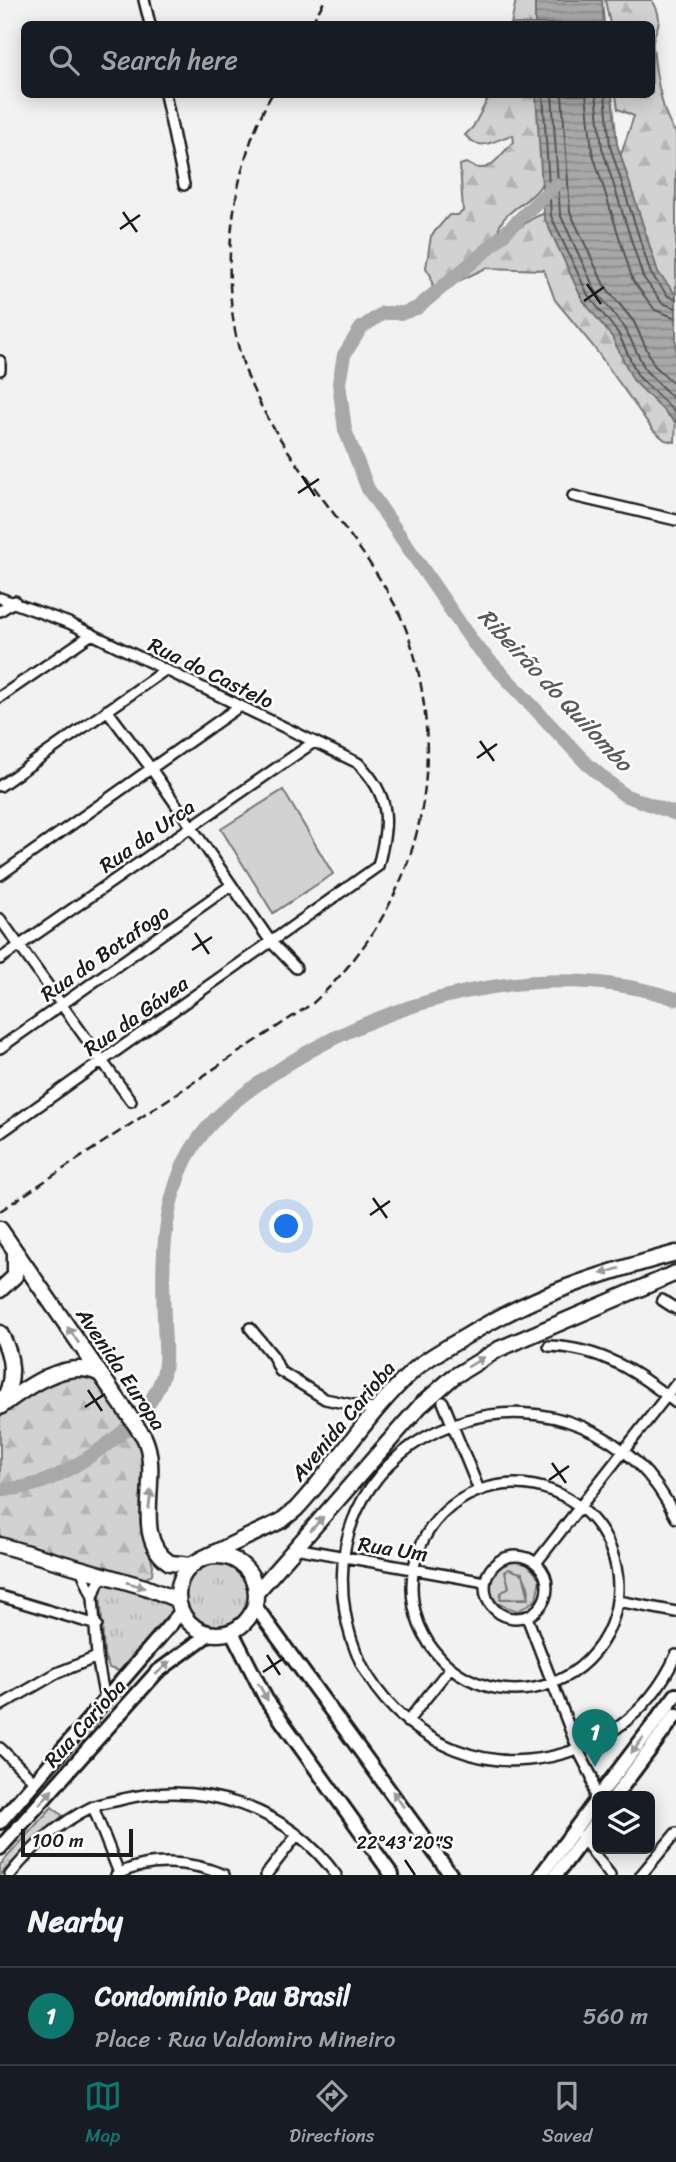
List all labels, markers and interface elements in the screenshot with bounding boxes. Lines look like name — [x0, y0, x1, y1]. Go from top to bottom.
search box — [21, 21, 655, 98]
text: Search here — [101, 37, 238, 83]
icon: search — [45, 41, 83, 79]
water label: Ribeirão do Quilombo — [467, 598, 644, 783]
street label: Rua do Castelo — [142, 626, 280, 720]
street label: Rua da Urca — [91, 788, 204, 883]
street label: Rua do Botafogo — [32, 894, 178, 1012]
street label: Rua da Gávea — [75, 965, 197, 1066]
your location — [269, 1209, 303, 1243]
one-way arrow — [599, 1267, 620, 1277]
street label: Avenida Europa — [65, 1299, 177, 1439]
one-way arrow — [66, 1326, 80, 1344]
street label: Avenida Carioba — [280, 1351, 406, 1491]
one-way arrow — [466, 1356, 485, 1368]
one-way arrow — [144, 1488, 155, 1510]
one-way arrow — [309, 1515, 324, 1532]
street label: Rua Um — [355, 1525, 431, 1573]
one-way arrow — [126, 1580, 147, 1590]
one-way arrow — [154, 1661, 171, 1676]
street label: Rua Carioba — [34, 1669, 136, 1777]
one-way arrow — [257, 1683, 269, 1702]
pin: 1 — [572, 1709, 618, 1767]
one-way arrow — [630, 1736, 645, 1754]
one-way arrow — [37, 1789, 53, 1806]
one-way arrow — [391, 1790, 405, 1808]
map controls — [592, 1791, 655, 1854]
button: layers — [592, 1791, 655, 1854]
text: 100 m — [32, 1824, 84, 1857]
scale bar — [21, 1826, 133, 1858]
text: 22°43'20"S — [357, 1827, 453, 1859]
text: Nearby — [28, 1894, 123, 1948]
text: Condomínio Pau Brasil — [95, 1973, 350, 2019]
text: 1 — [46, 1996, 56, 2037]
text: 560 m — [583, 1996, 648, 2037]
text: Place · Rua Valdomiro Mineiro — [95, 2019, 395, 2060]
tab: Map — [84, 2077, 122, 2152]
tab: Directions — [289, 2077, 375, 2152]
tab: Saved — [542, 2077, 592, 2152]

